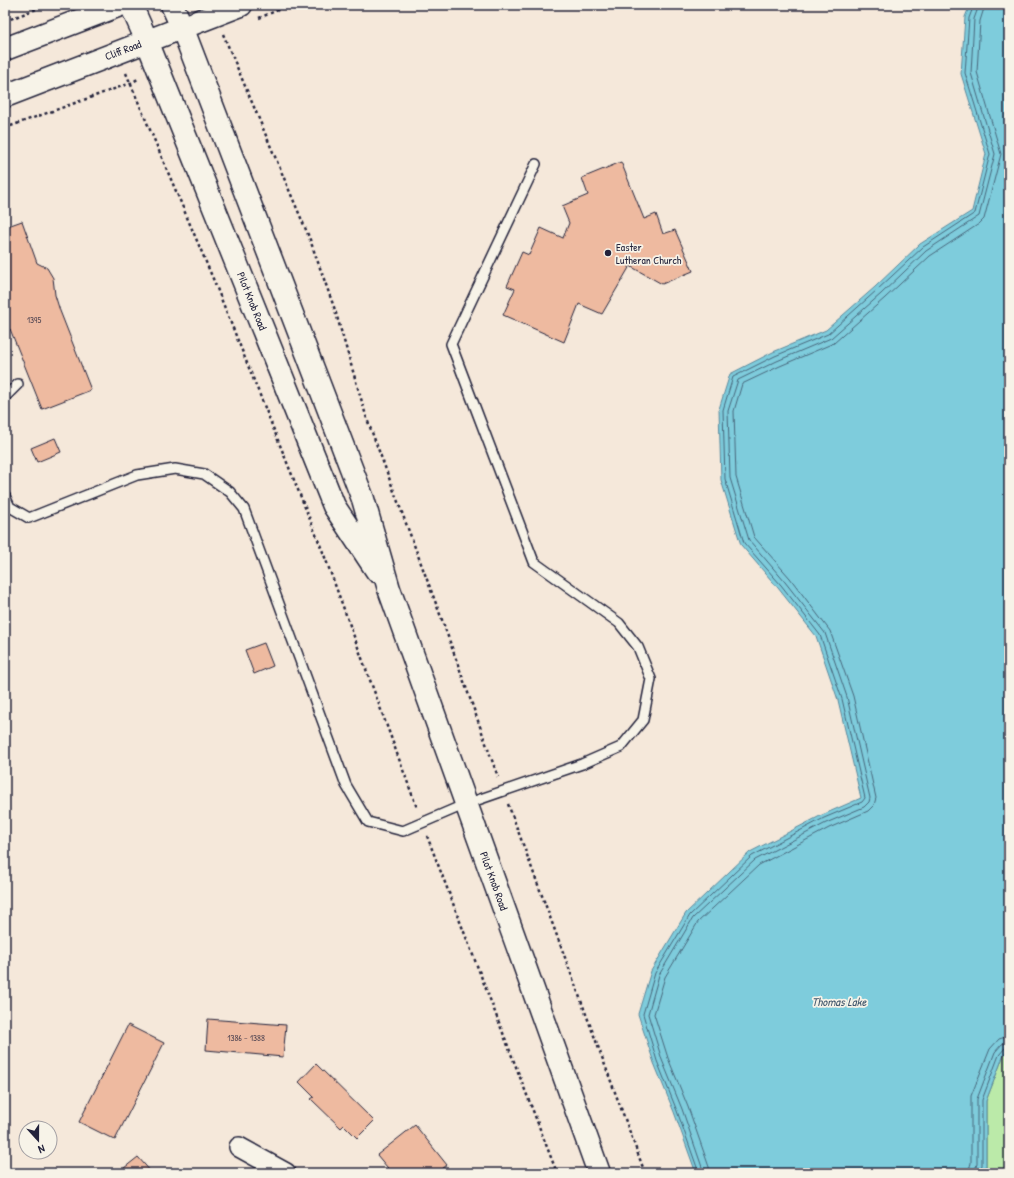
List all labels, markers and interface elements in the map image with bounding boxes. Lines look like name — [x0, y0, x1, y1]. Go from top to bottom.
street label: Cliff Road — [103, 36, 144, 63]
place label: Easter Lutheran Church — [616, 240, 682, 267]
marker: Easter Lutheran Church — [603, 248, 613, 258]
street label: Pilot Knob Road — [234, 270, 270, 333]
house number: 1395 — [27, 314, 41, 326]
street label: Pilot Knob Road — [477, 850, 511, 913]
water label: Thomas Lake — [812, 993, 868, 1010]
house number: 1386 - 1388 — [227, 1032, 265, 1044]
north arrow — [18, 1120, 58, 1160]
text: N — [36, 1142, 47, 1157]

